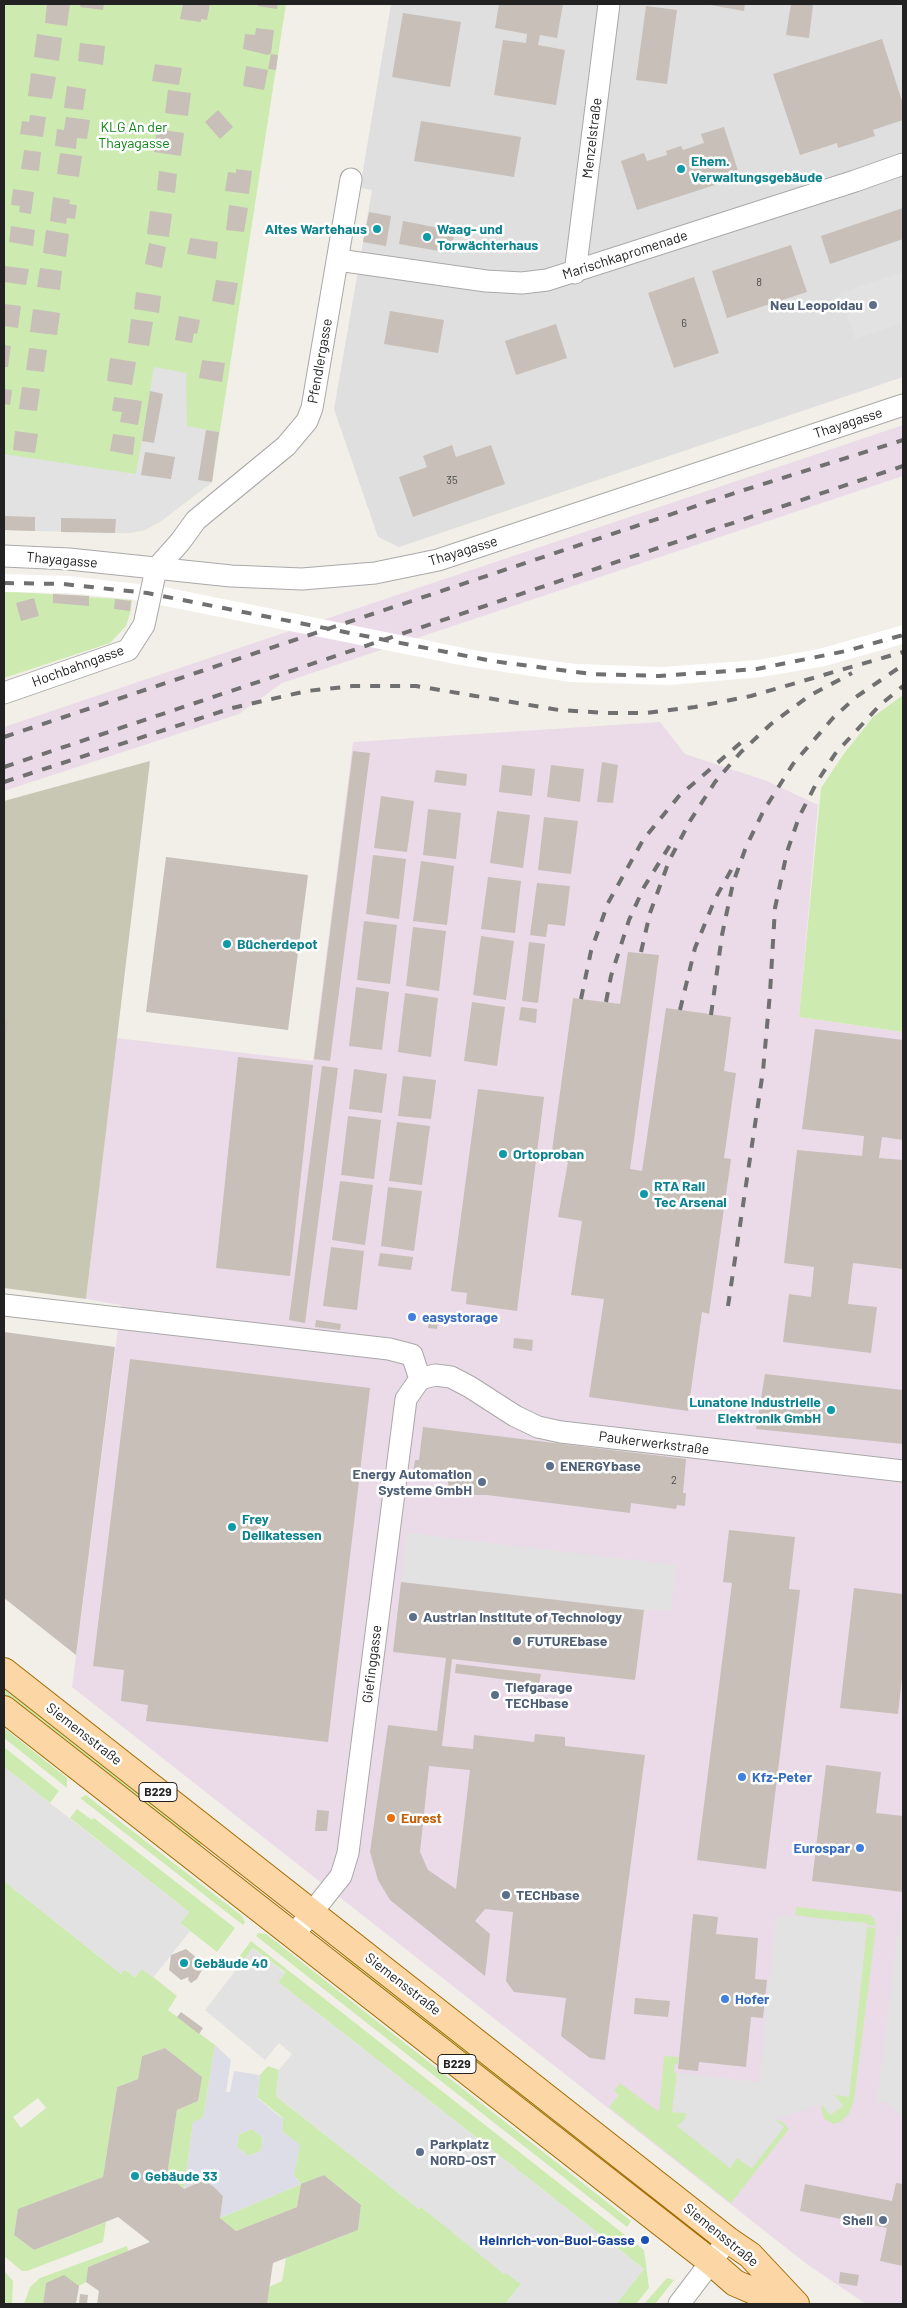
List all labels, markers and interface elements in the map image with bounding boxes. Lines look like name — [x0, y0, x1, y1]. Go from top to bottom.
street label: Menzelstraße — [579, 97, 605, 179]
park label: KLG An der Thayagasse — [98, 119, 170, 152]
place label: Ehem. Verwaltungsgebäude — [691, 153, 823, 186]
marker: Ehem. Verwaltungsgebäude — [675, 163, 687, 175]
place label: Altes Wartehaus — [265, 221, 367, 237]
place label: Waag- und Torwächterhaus — [437, 221, 538, 253]
marker: Altes Wartehaus — [371, 223, 383, 235]
street label: Marischkapromenade — [560, 227, 690, 283]
marker: Waag- und Torwächterhaus — [421, 231, 433, 243]
house number: 8 — [756, 275, 762, 289]
place label: Neu Leopoldau — [770, 297, 863, 313]
marker: Neu Leopoldau — [867, 299, 879, 311]
house number: 6 — [681, 316, 687, 330]
street label: Pfendlergasse — [304, 317, 336, 405]
street label: Thayagasse — [811, 404, 885, 442]
house number: 35 — [446, 473, 458, 487]
street label: Thayagasse — [426, 533, 500, 569]
street label: Thayagasse — [26, 549, 98, 571]
street label: Hochbahngasse — [30, 642, 126, 690]
place label: Bücherdepot — [237, 936, 318, 952]
marker: Bücherdepot — [221, 938, 233, 950]
place label: Ortoproban — [513, 1146, 584, 1162]
marker: Ortoproban — [497, 1148, 509, 1160]
place label: RTA Rail Tec Arsenal — [654, 1178, 727, 1210]
marker: RTA Rail Tec Arsenal — [638, 1188, 650, 1200]
place label: easystorage — [422, 1309, 498, 1325]
marker: easystorage — [406, 1311, 418, 1323]
place label: Lunatone Industrielle Elektronik GmbH — [689, 1394, 821, 1426]
marker: Lunatone Industrielle Elektronik GmbH — [825, 1404, 837, 1416]
street label: Paukerwerkstraße — [598, 1428, 710, 1458]
place label: ENERGYbase — [560, 1458, 641, 1474]
marker: ENERGYbase — [544, 1460, 556, 1472]
place label: Energy Automation Systeme GmbH — [353, 1466, 472, 1498]
house number: 2 — [671, 1473, 677, 1487]
marker: Energy Automation Systeme GmbH — [476, 1476, 488, 1488]
place label: Frey Delikatessen — [242, 1511, 322, 1544]
marker: Frey Delikatessen — [226, 1521, 238, 1533]
place label: Austrian Institute of Technology — [423, 1609, 622, 1625]
marker: Austrian Institute of Technology — [407, 1611, 419, 1623]
street label: Giefinggasse — [359, 1624, 385, 1704]
place label: FUTUREbase — [527, 1633, 607, 1649]
marker: FUTUREbase — [511, 1635, 523, 1647]
place label: Tiefgarage TECHbase — [505, 1679, 573, 1711]
marker: Tiefgarage TECHbase — [489, 1689, 501, 1701]
street label: Siemensstraße — [43, 1699, 125, 1769]
place label: Kfz-Peter — [752, 1769, 812, 1785]
marker: Kfz-Peter — [736, 1771, 748, 1783]
road number: B229 — [139, 1782, 177, 1801]
place label: Eurest — [401, 1810, 442, 1826]
marker: Eurest — [385, 1812, 397, 1824]
place label: Eurospar — [793, 1840, 850, 1856]
marker: Eurospar — [854, 1842, 866, 1854]
place label: TECHbase — [516, 1887, 580, 1903]
marker: TECHbase — [500, 1889, 512, 1901]
street label: Siemensstraße — [362, 1949, 444, 2019]
place label: Gebäude 40 — [194, 1955, 268, 1971]
marker: Gebäude 40 — [178, 1957, 190, 1969]
place label: Hofer — [735, 1991, 769, 2007]
marker: Hofer — [719, 1993, 731, 2005]
road number: B229 — [438, 2054, 476, 2074]
place label: Parkplatz NORD-OST — [430, 2136, 496, 2168]
marker: Parkplatz NORD-OST — [414, 2146, 426, 2158]
place label: Gebäude 33 — [145, 2168, 218, 2184]
marker: Gebäude 33 — [129, 2170, 141, 2182]
street label: Siemensstraße — [680, 2200, 762, 2270]
place label: Shell — [843, 2212, 873, 2228]
marker: Shell — [877, 2214, 889, 2226]
place label: Heinrich-von-Buol-Gasse — [479, 2232, 635, 2248]
marker: Heinrich-von-Buol-Gasse — [639, 2234, 651, 2246]

